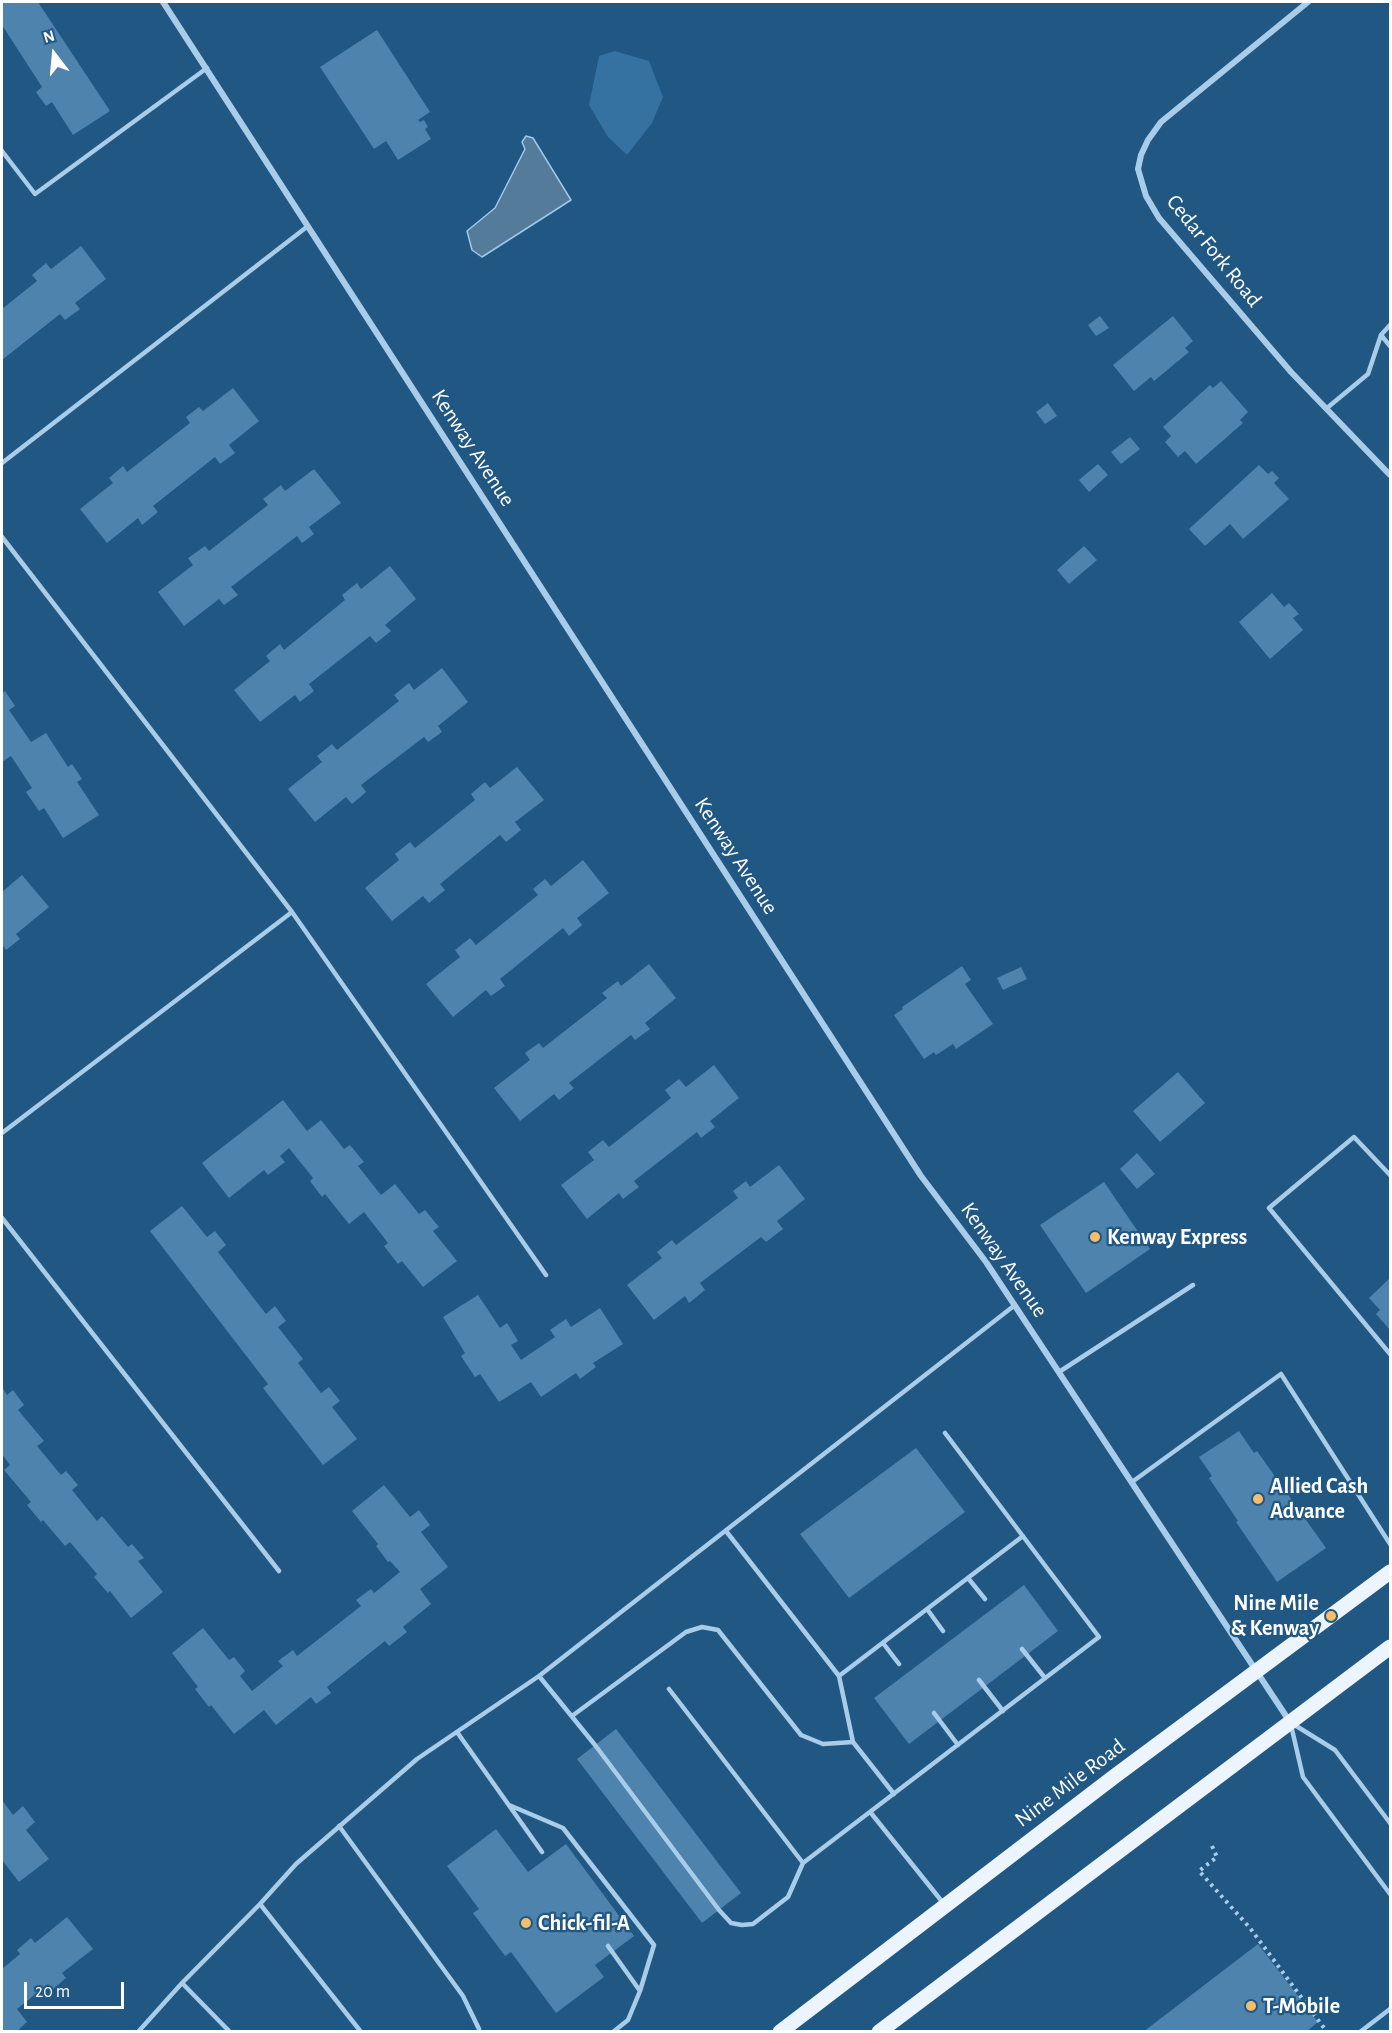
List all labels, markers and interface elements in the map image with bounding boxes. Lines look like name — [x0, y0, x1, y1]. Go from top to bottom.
north arrow — [24, 24, 84, 84]
text: N — [41, 27, 57, 46]
street label: Cedar Fork Road — [1161, 189, 1267, 313]
street label: Kenway Avenue — [425, 385, 521, 511]
street label: Kenway Avenue — [688, 793, 784, 919]
street label: Kenway Avenue — [955, 1197, 1053, 1323]
place label: Kenway Express — [1107, 1224, 1247, 1250]
marker: Kenway Express — [1088, 1230, 1102, 1244]
place label: Allied Cash Advance — [1270, 1473, 1368, 1524]
marker: Allied Cash Advance — [1251, 1492, 1265, 1506]
place label: Nine Mile & Kenway — [1231, 1590, 1319, 1642]
marker: Nine Mile & Kenway — [1324, 1609, 1338, 1623]
street label: Nine Mile Road — [1010, 1733, 1130, 1833]
place label: Chick-fil-A — [538, 1910, 630, 1936]
marker: Chick-fil-A — [519, 1916, 533, 1930]
scale bar — [27, 1970, 128, 2008]
text: 20 m — [35, 1983, 70, 2001]
place label: T-Mobile — [1263, 1993, 1340, 2019]
marker: T-Mobile — [1244, 1999, 1258, 2013]

